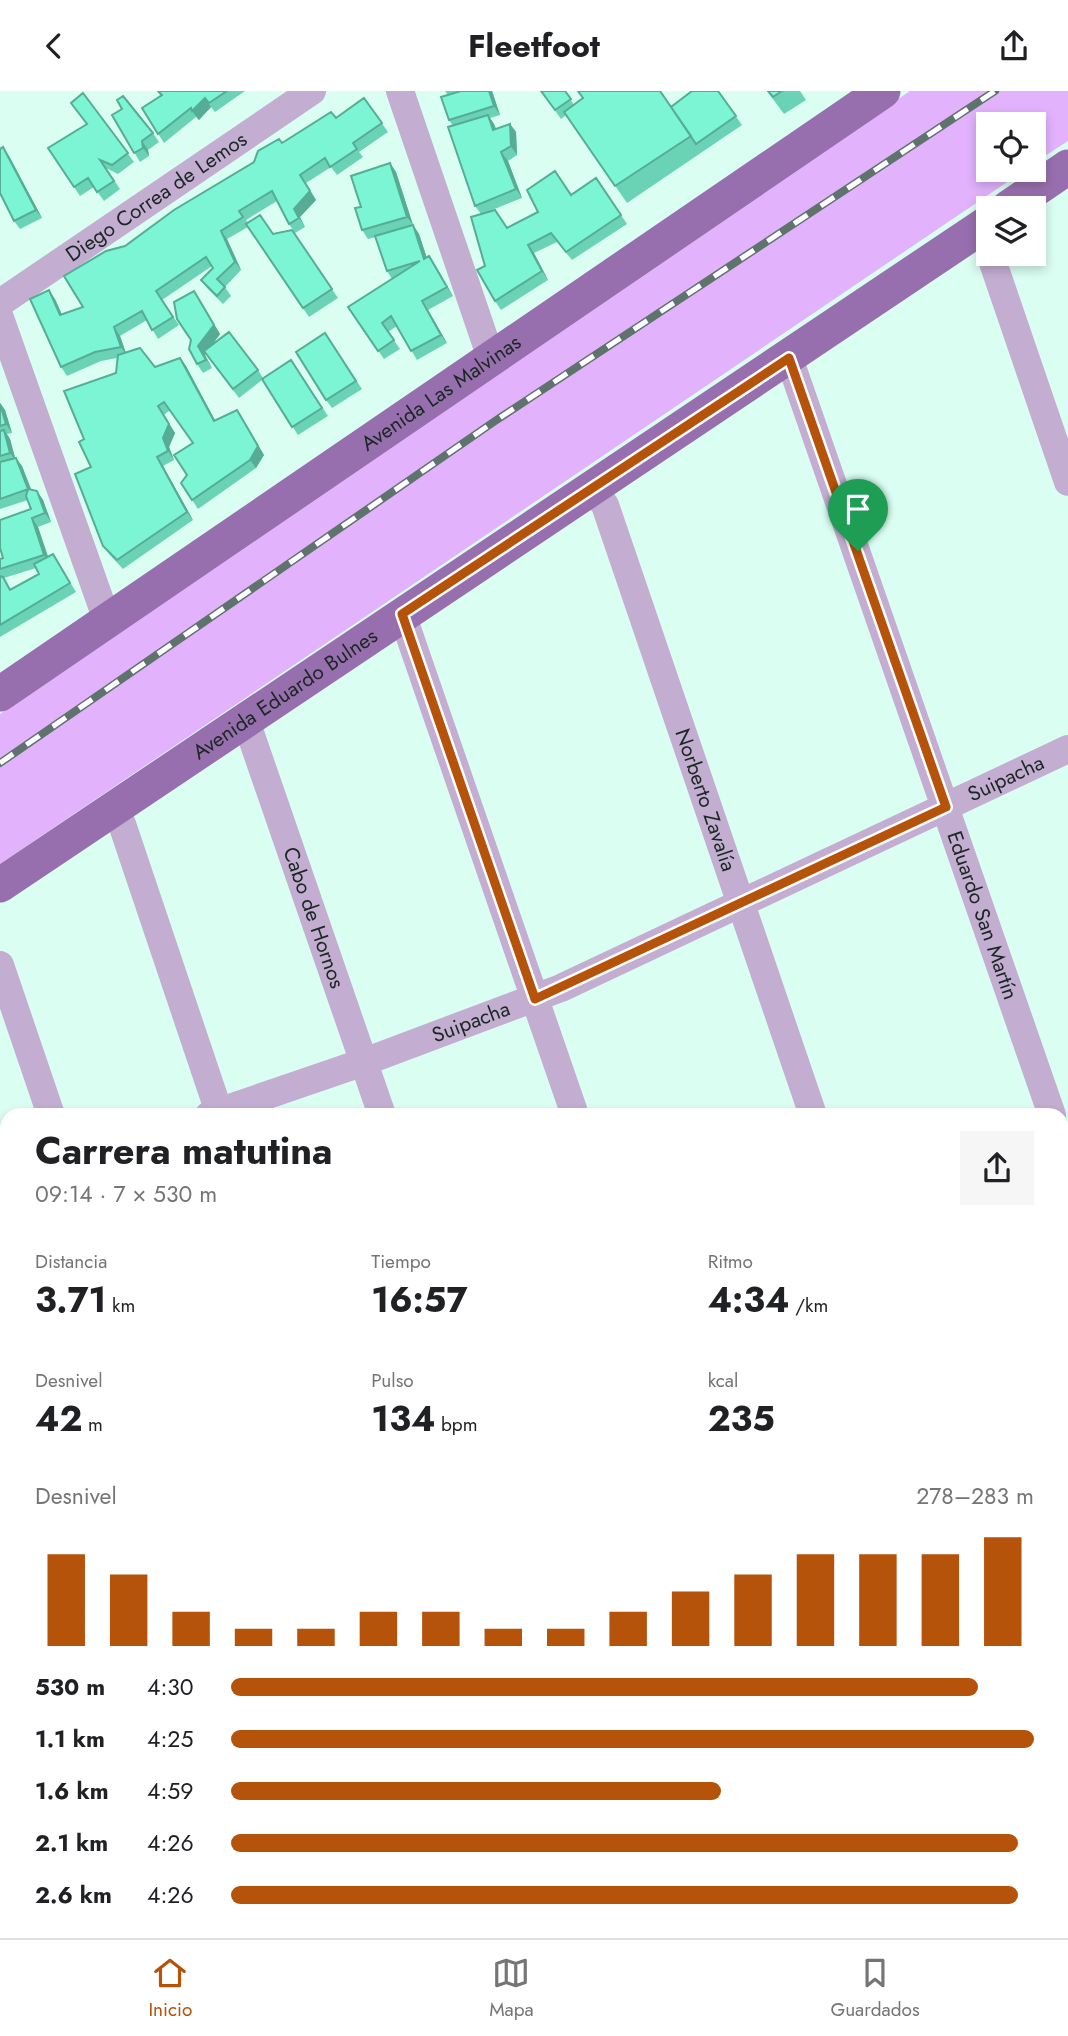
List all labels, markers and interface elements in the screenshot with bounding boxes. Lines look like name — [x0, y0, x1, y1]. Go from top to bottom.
text: Fleetfoot — [468, 23, 600, 69]
icon: back — [35, 27, 73, 65]
icon: share — [995, 27, 1033, 65]
map controls — [976, 112, 1046, 266]
button: locate — [976, 112, 1046, 182]
street label: Diego Correa de Lemos — [60, 124, 253, 269]
button: layers — [976, 196, 1046, 266]
street label: Avenida Las Malvinas — [355, 327, 527, 458]
pin — [828, 479, 888, 551]
icon: arrive — [839, 490, 877, 528]
street label: Avenida Eduardo Bulnes — [186, 621, 383, 767]
street label: Norberto Zavalía — [667, 725, 744, 875]
street label: Suipacha — [963, 747, 1049, 809]
street label: Eduardo San Martín — [939, 827, 1026, 1004]
street label: Cabo de Hornos — [276, 843, 352, 992]
street label: Suipacha — [428, 994, 514, 1050]
text: Carrera matutina — [35, 1123, 333, 1178]
button: share — [960, 1131, 1034, 1205]
text: 09:14 · 7 × 530 m — [35, 1177, 217, 1211]
text: Distancia — [35, 1248, 107, 1275]
text: Tiempo — [371, 1248, 431, 1275]
text: Ritmo — [708, 1248, 753, 1275]
text: 3.71 — [35, 1275, 106, 1325]
text: 16:57 — [371, 1275, 468, 1325]
text: 4:34 — [708, 1275, 790, 1325]
text: km — [106, 1292, 135, 1319]
text: /km — [790, 1292, 828, 1319]
text: Desnivel — [35, 1367, 103, 1394]
text: Pulso — [371, 1367, 414, 1394]
text: kcal — [708, 1367, 738, 1394]
text: 42 — [35, 1394, 82, 1444]
text: 134 — [371, 1394, 435, 1444]
text: 235 — [708, 1394, 775, 1444]
text: m — [82, 1411, 103, 1438]
text: bpm — [435, 1411, 478, 1438]
text: Desnivel — [35, 1479, 117, 1513]
text: 278–283 m — [916, 1479, 1034, 1513]
text: 530 m — [35, 1670, 105, 1704]
text: 4:30 — [147, 1670, 194, 1704]
text: 1.1 km — [35, 1722, 105, 1756]
text: 4:25 — [147, 1722, 193, 1756]
text: 1.6 km — [35, 1774, 109, 1808]
text: 4:59 — [147, 1774, 194, 1808]
text: 2.1 km — [35, 1826, 108, 1860]
text: 4:26 — [147, 1826, 194, 1860]
text: 2.6 km — [35, 1878, 112, 1912]
text: 4:26 — [147, 1878, 194, 1912]
tab: Inicio — [148, 1954, 192, 2023]
tab: Mapa — [489, 1954, 534, 2023]
tab: Guardados — [830, 1954, 920, 2023]

